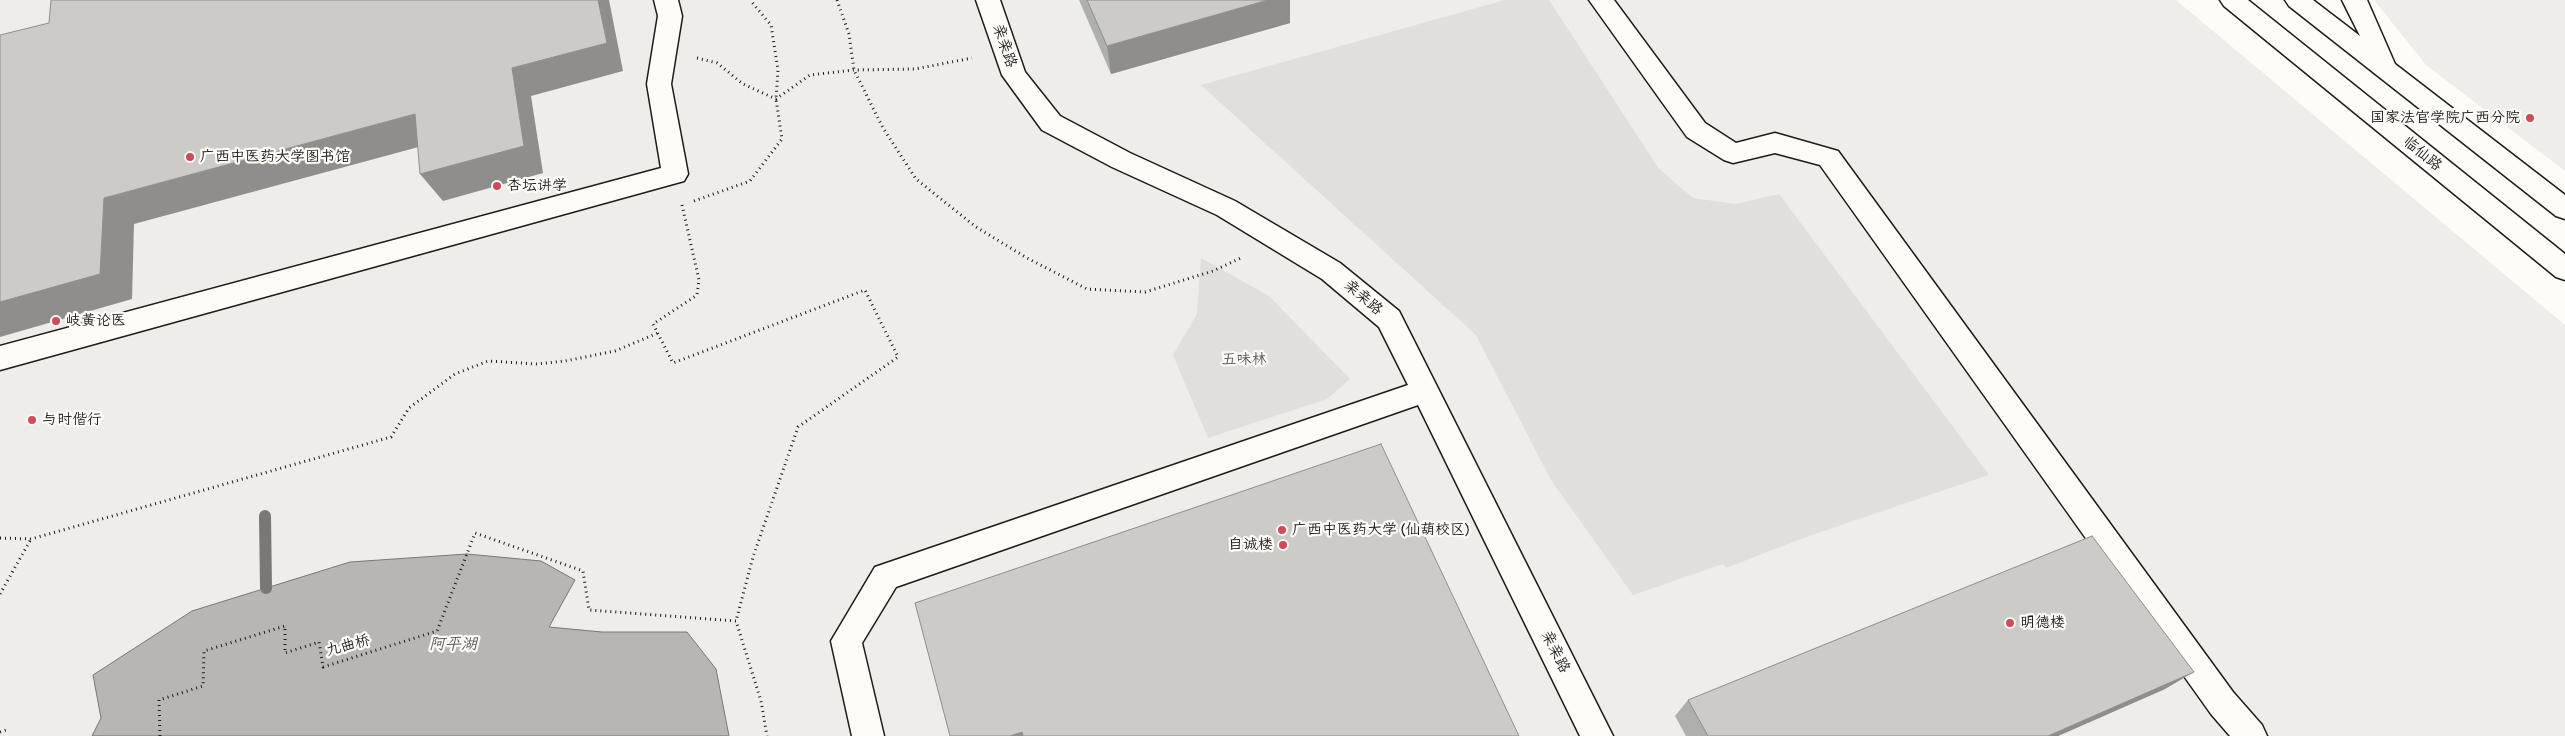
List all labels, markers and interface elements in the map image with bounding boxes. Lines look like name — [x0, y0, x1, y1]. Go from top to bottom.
street label: 亲亲路 — [988, 22, 1020, 70]
place label: 国家法官学院广西分院 — [2370, 109, 2520, 127]
marker: 国家法官学院广西分院 — [2524, 112, 2536, 124]
street label: 临仙路 — [2399, 133, 2445, 175]
place label: 广西中医药大学图书馆 — [200, 148, 350, 166]
marker: 广西中医药大学图书馆 — [184, 151, 196, 163]
place label: 杏坛讲学 — [507, 177, 567, 195]
marker: 杏坛讲学 — [491, 180, 503, 192]
street label: 亲亲路 — [1340, 277, 1386, 319]
place label: 岐黄论医 — [66, 312, 126, 330]
marker: 岐黄论医 — [50, 315, 62, 327]
park label: 五味林 — [1222, 351, 1266, 369]
place label: 与时偕行 — [42, 411, 102, 429]
marker: 与时偕行 — [26, 414, 38, 426]
place label: 广西中医药大学 (仙葫校区) — [1292, 521, 1470, 539]
marker: 广西中医药大学 (仙葫校区) — [1276, 524, 1288, 536]
place label: 自诚楼 — [1228, 536, 1273, 554]
marker: 自诚楼 — [1277, 539, 1289, 551]
place label: 明德楼 — [2020, 614, 2065, 632]
marker: 明德楼 — [2004, 617, 2016, 629]
street label: 亲亲路 — [1537, 628, 1573, 676]
street label: 九曲桥 — [324, 631, 372, 661]
water label: 阿平湖 — [429, 635, 477, 655]

